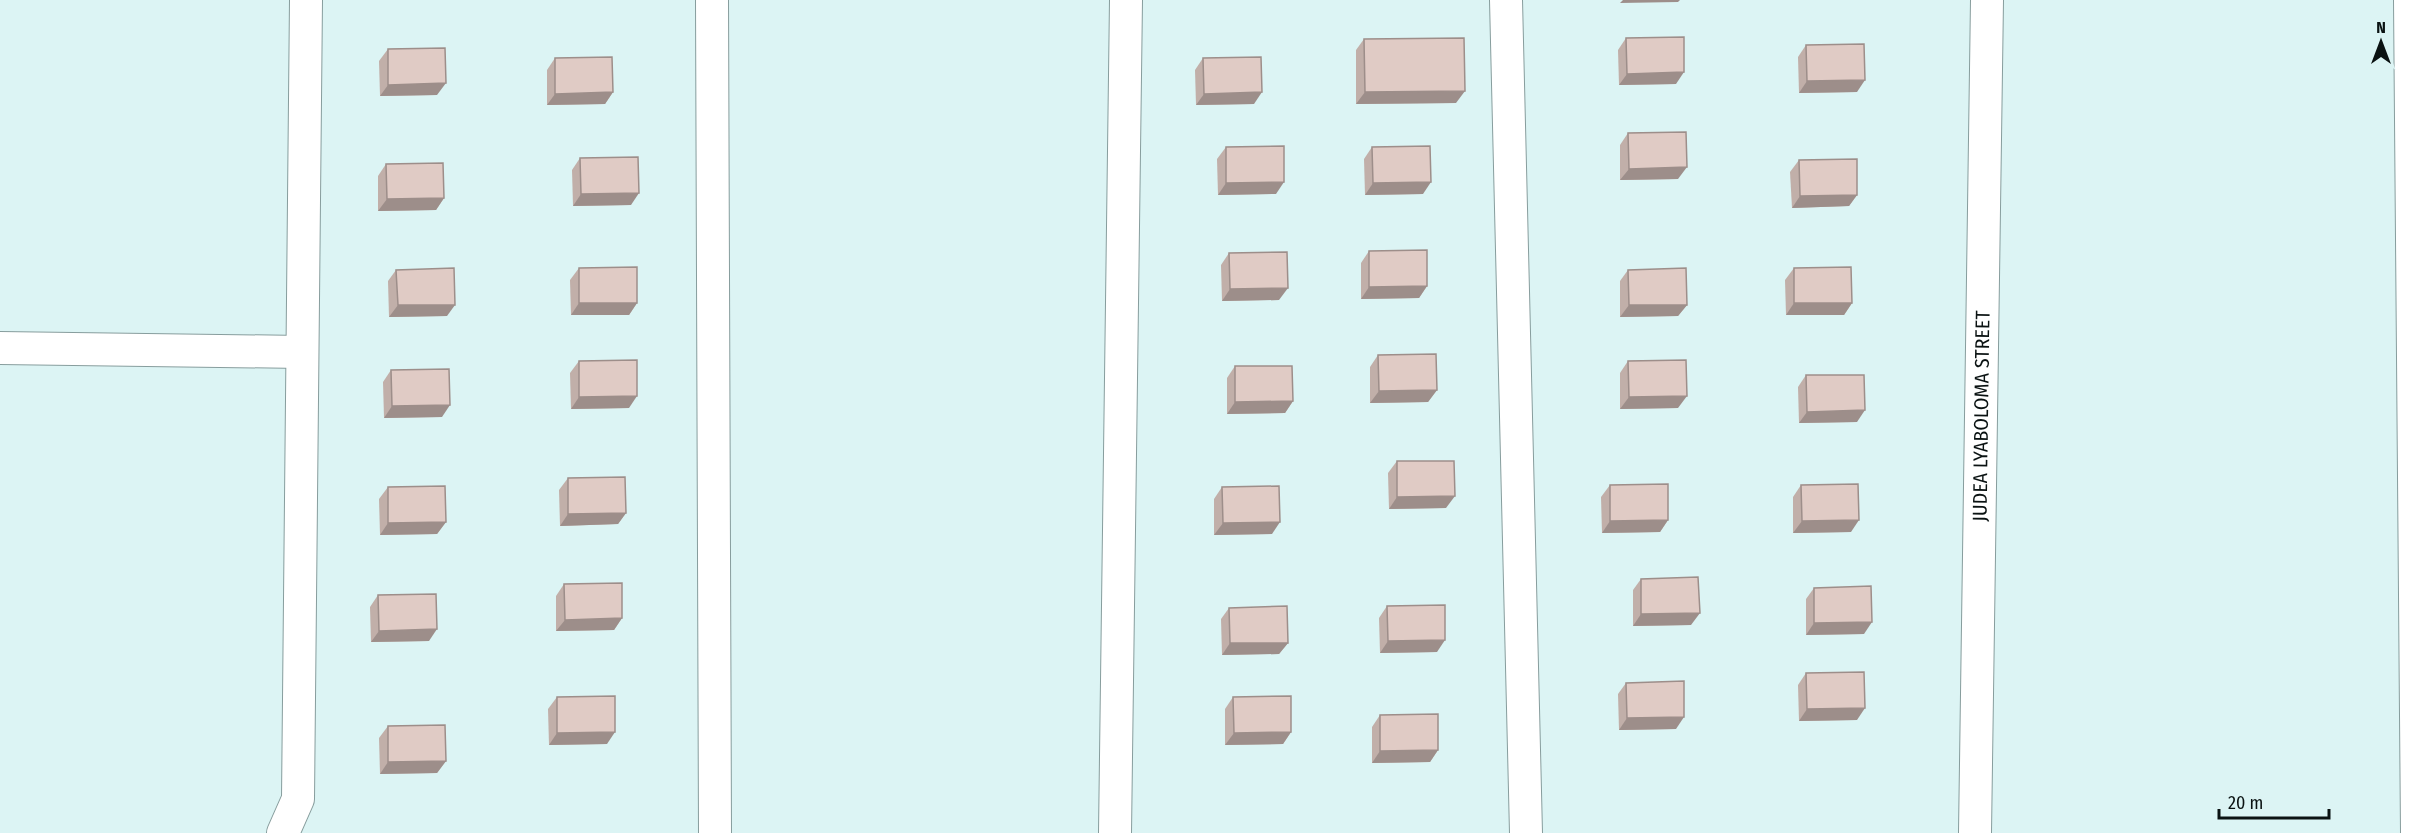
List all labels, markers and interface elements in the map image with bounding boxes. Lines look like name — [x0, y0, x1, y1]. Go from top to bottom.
north arrow — [2351, 12, 2411, 72]
text: N — [2376, 18, 2386, 37]
street label: JUDEA LYABOLOMA STREET — [1967, 310, 1995, 522]
scale bar — [2219, 782, 2328, 820]
text: 20 m — [2228, 792, 2263, 814]

